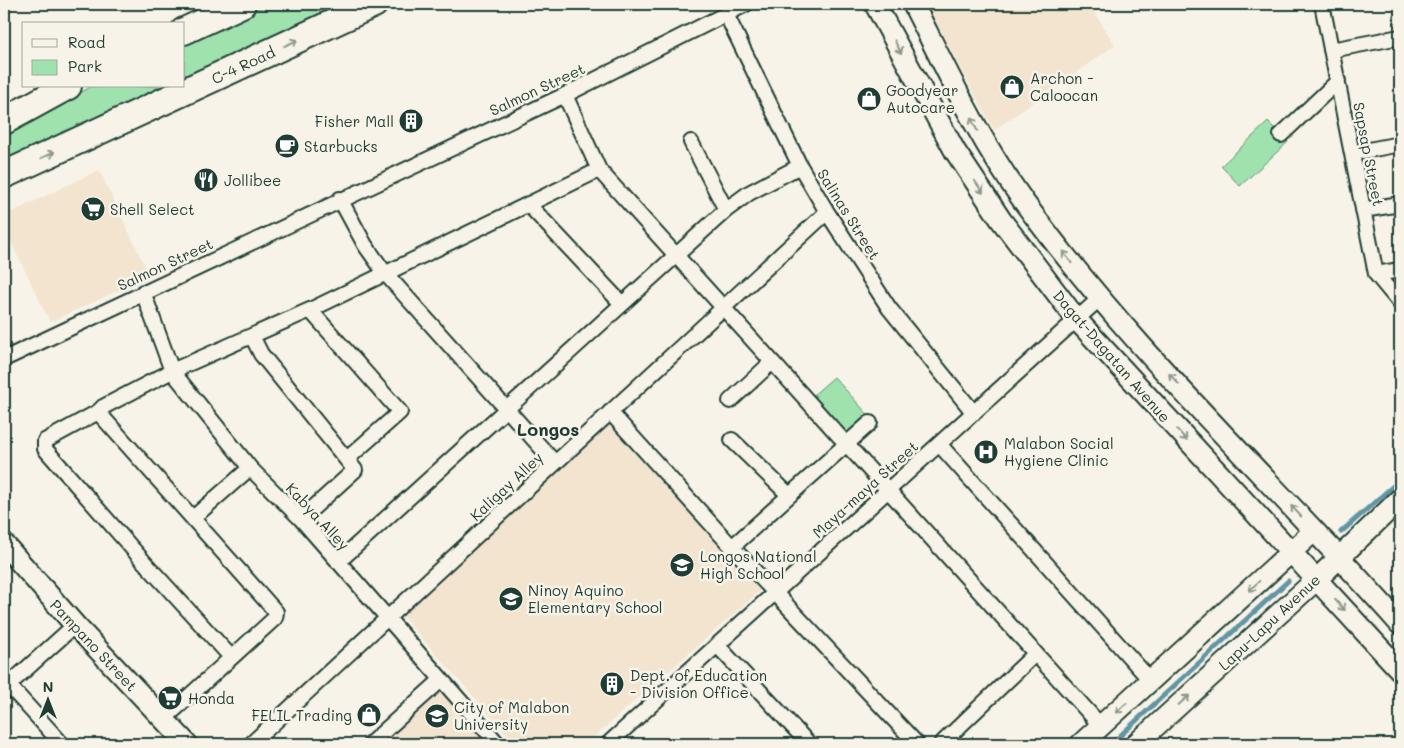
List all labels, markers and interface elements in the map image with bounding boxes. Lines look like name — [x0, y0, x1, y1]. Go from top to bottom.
legend — [22, 22, 185, 88]
text: Road — [68, 32, 105, 52]
one-way arrow — [283, 37, 298, 47]
one-way arrow — [893, 39, 903, 54]
street label: C-4 Road — [208, 42, 278, 88]
text: Park — [68, 56, 102, 76]
street label: Salmon Street — [486, 58, 588, 120]
place label: Archon - Caloocan — [1030, 68, 1098, 105]
shop icon: Archon - Caloocan — [999, 74, 1025, 100]
place label: Goodyear Autocare — [886, 80, 958, 117]
shop icon: Goodyear Autocare — [856, 86, 882, 112]
street label: Sapsap Street — [1349, 100, 1389, 208]
building icon: Fisher Mall — [398, 108, 424, 134]
place label: Fisher Mall — [315, 111, 394, 131]
one-way arrow — [969, 116, 979, 131]
cafe icon: Starbucks — [274, 133, 300, 159]
place label: Starbucks — [304, 136, 378, 156]
one-way arrow — [40, 150, 55, 159]
street label: Salinas Street — [813, 165, 885, 263]
restaurant icon: Jollibee — [193, 167, 219, 193]
place label: Jollibee — [224, 170, 281, 190]
one-way arrow — [974, 180, 984, 194]
supermarket icon: Shell Select — [80, 196, 106, 222]
place label: Shell Select — [110, 199, 195, 219]
street label: Salmon Street — [114, 233, 216, 295]
one-way arrow — [1062, 250, 1072, 264]
street label: Dagat-Dagatan Avenue — [1049, 286, 1175, 426]
one-way arrow — [1168, 373, 1180, 386]
district label: Longos — [517, 417, 579, 441]
one-way arrow — [1176, 428, 1188, 441]
place label: Malabon Social Hygiene Clinic — [1004, 433, 1114, 470]
street label: Maya-maya Street — [808, 436, 922, 542]
hospital icon: Malabon Social Hygiene Clinic — [973, 439, 999, 465]
street label: Kaligay Alley — [465, 447, 547, 525]
street label: Kabya Alley — [282, 478, 354, 554]
one-way arrow — [1290, 505, 1302, 518]
place label: Longos National High School — [700, 546, 817, 583]
school or university icon: Longos National High School — [669, 552, 695, 578]
street label: Lapu-Lapu Avenue — [1214, 570, 1324, 674]
place label: Ninoy Aquino Elementary School — [528, 580, 663, 617]
one-way arrow — [1247, 580, 1260, 592]
school or university icon: Ninoy Aquino Elementary School — [498, 586, 524, 612]
street label: Pampano Street — [46, 595, 142, 695]
one-way arrow — [1334, 599, 1345, 612]
place label: Dept. of Education - Division Office — [630, 665, 767, 702]
building icon: Dept. of Education - Division Office — [599, 671, 625, 697]
north arrow — [22, 676, 72, 726]
text: N — [43, 677, 53, 696]
supermarket icon: Honda — [157, 685, 183, 711]
place label: Honda — [188, 688, 235, 708]
one-way arrow — [1178, 694, 1191, 705]
place label: City of Malabon University — [454, 697, 569, 734]
shop icon: FELIL Trading — [356, 702, 382, 728]
one-way arrow — [1115, 702, 1128, 713]
school or university icon: City of Malabon University — [424, 703, 450, 729]
place label: FELIL Trading — [252, 705, 352, 725]

